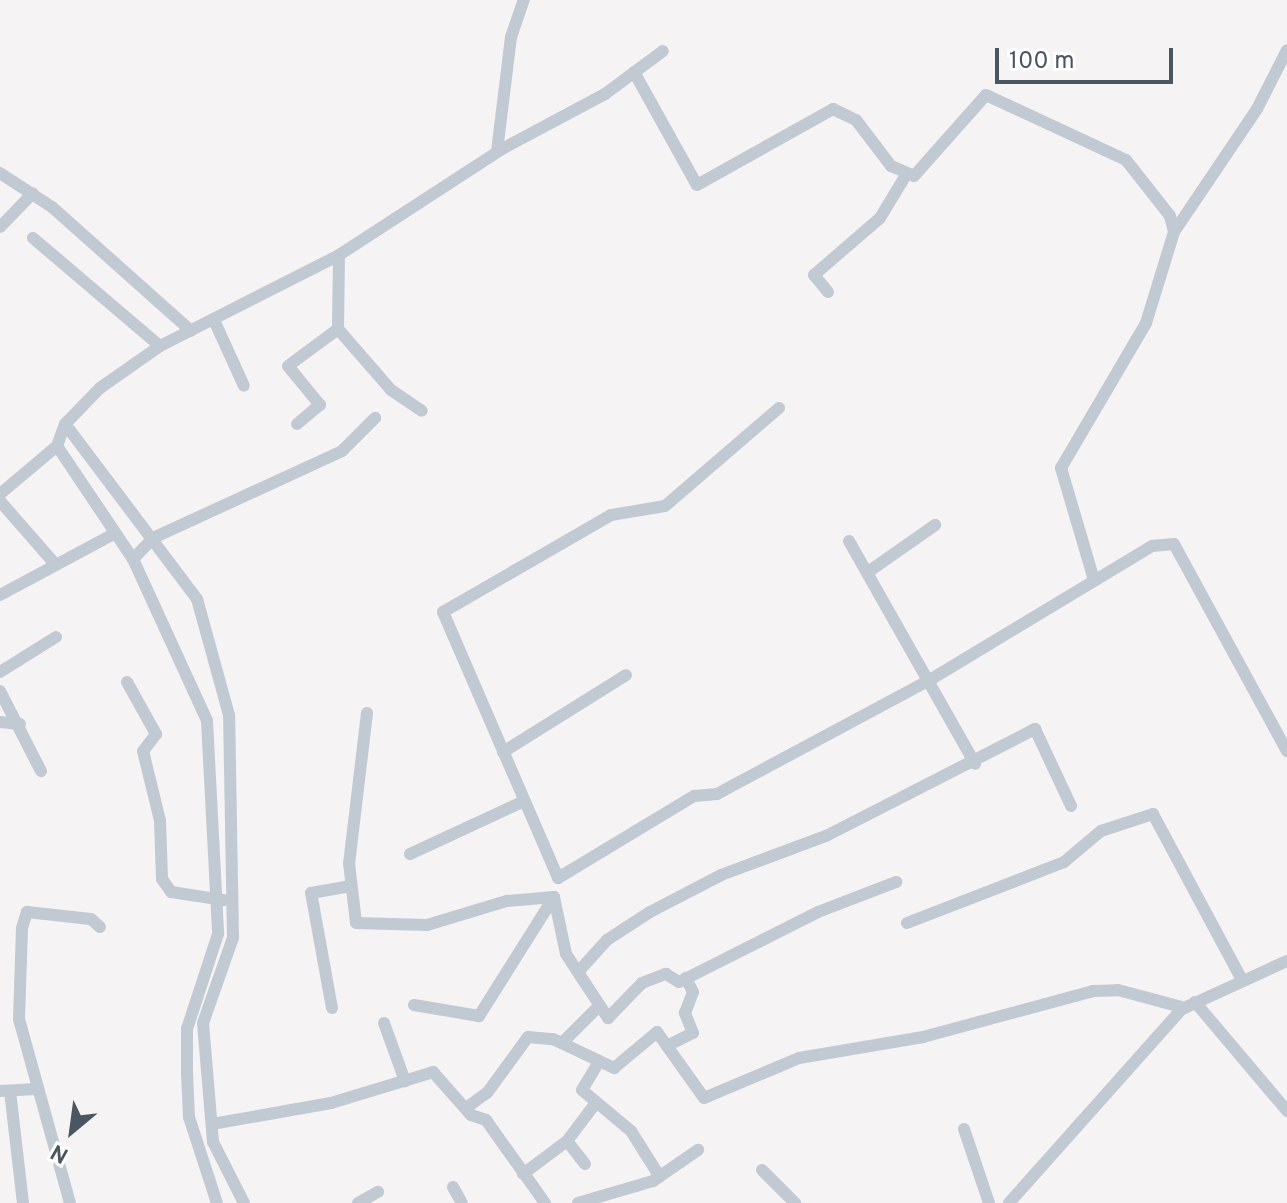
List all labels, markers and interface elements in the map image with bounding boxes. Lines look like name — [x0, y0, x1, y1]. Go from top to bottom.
scale bar — [999, 32, 1177, 82]
text: 100 m — [1009, 47, 1075, 77]
north arrow — [32, 1091, 112, 1171]
text: N — [47, 1137, 74, 1168]

